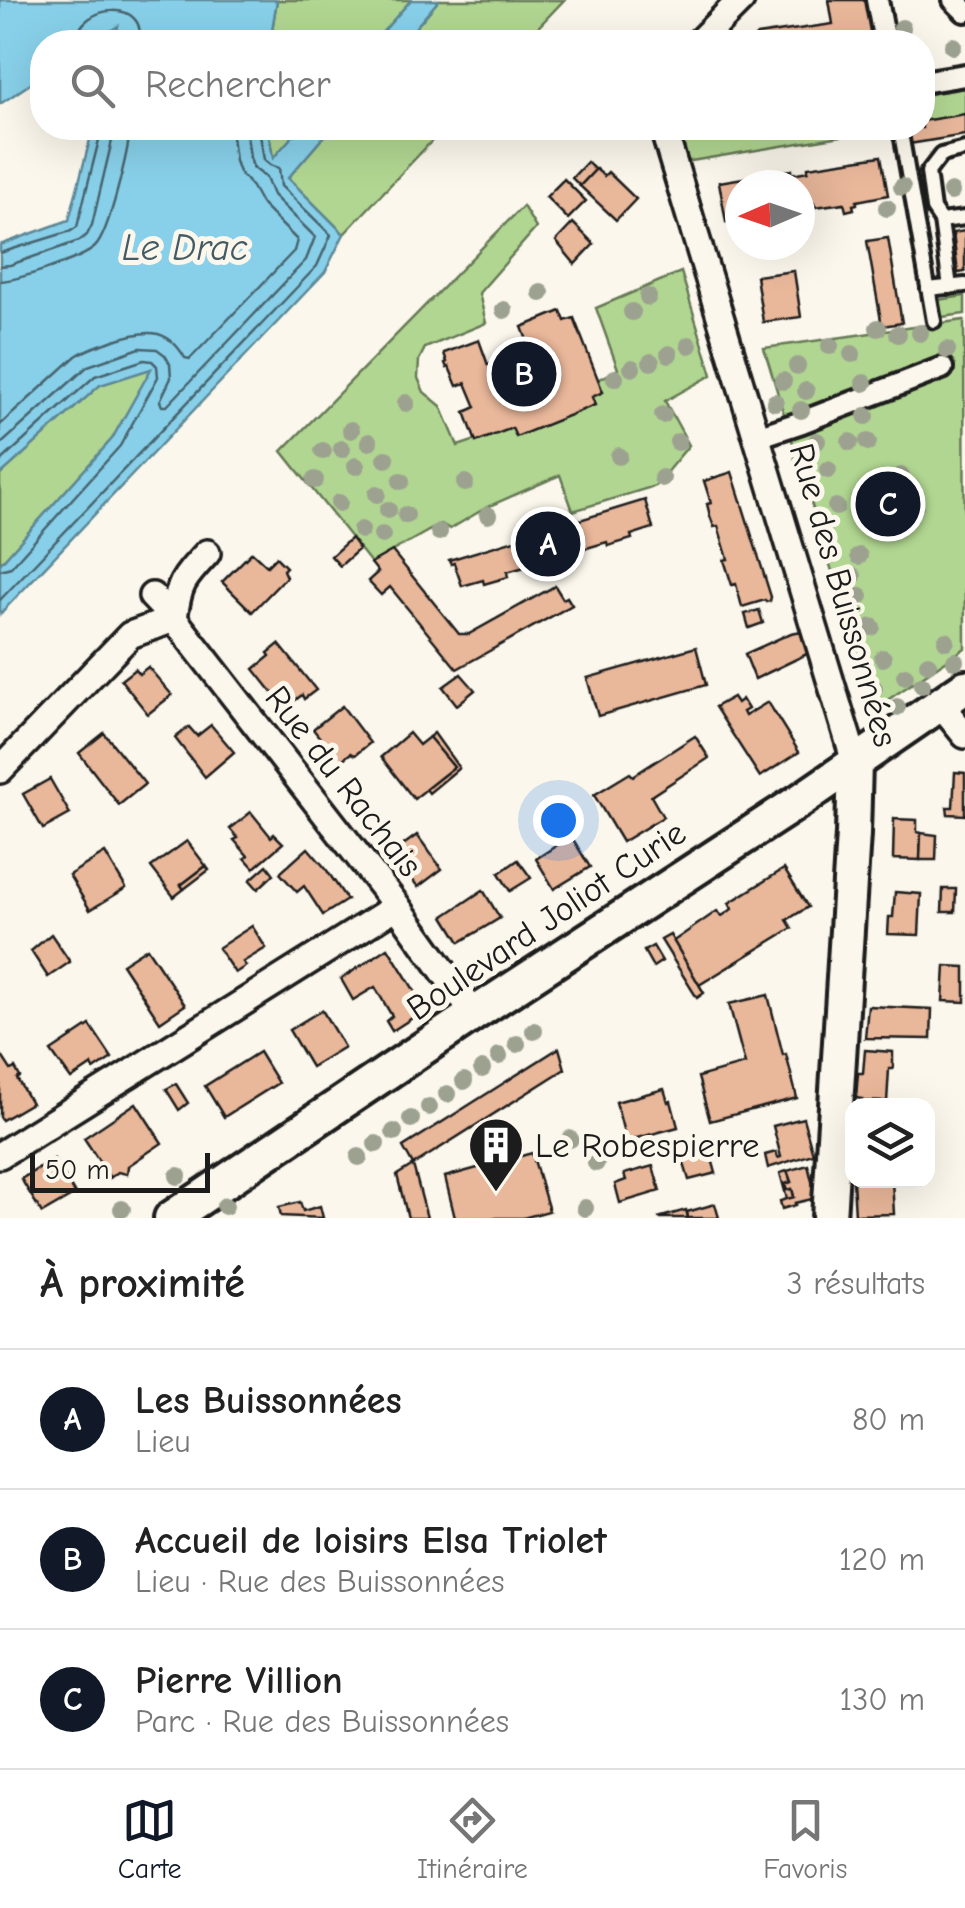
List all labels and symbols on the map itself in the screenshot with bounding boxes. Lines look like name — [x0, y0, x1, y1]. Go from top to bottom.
north arrow — [725, 170, 815, 260]
water label: Le Drac — [122, 226, 248, 270]
pin: B — [492, 336, 556, 412]
street label: Rue des Buissonnées — [781, 439, 906, 752]
pin: C — [856, 466, 920, 542]
pin: A — [516, 506, 580, 582]
street label: Rue du Rachais — [256, 678, 431, 885]
your location — [533, 795, 584, 846]
street label: Boulevard Joliot Curie — [399, 812, 693, 1029]
building icon: Le Robespierre — [466, 1115, 526, 1194]
place label: Le Robespierre — [535, 1125, 760, 1166]
scale bar — [30, 1148, 210, 1192]

